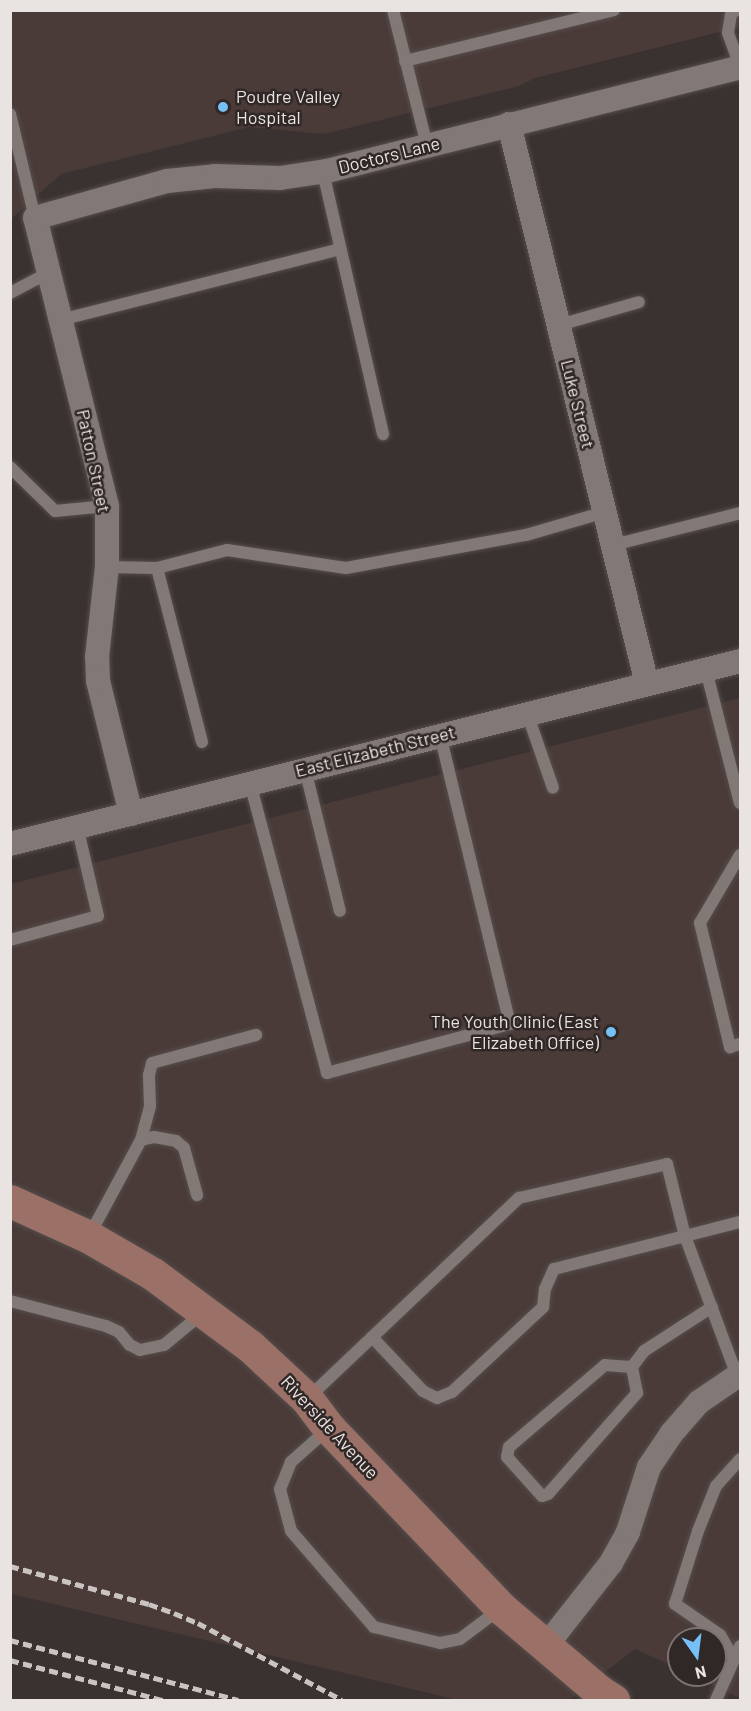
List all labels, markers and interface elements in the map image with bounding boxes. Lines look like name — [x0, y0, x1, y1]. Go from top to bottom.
place label: Poudre Valley Hospital — [236, 86, 340, 128]
marker: Poudre Valley Hospital — [214, 98, 232, 116]
street label: Doctors Lane — [336, 132, 442, 178]
street label: Luke Street — [557, 357, 599, 451]
street label: Patton Street — [73, 407, 115, 515]
street label: East Elizabeth Street — [293, 721, 457, 781]
place label: The Youth Clinic (East Elizabeth Office) — [431, 1011, 599, 1054]
marker: The Youth Clinic (East Elizabeth Office) — [604, 1025, 618, 1039]
street label: Riverside Avenue — [277, 1371, 383, 1483]
north arrow — [667, 1627, 727, 1687]
text: N — [694, 1663, 708, 1684]

